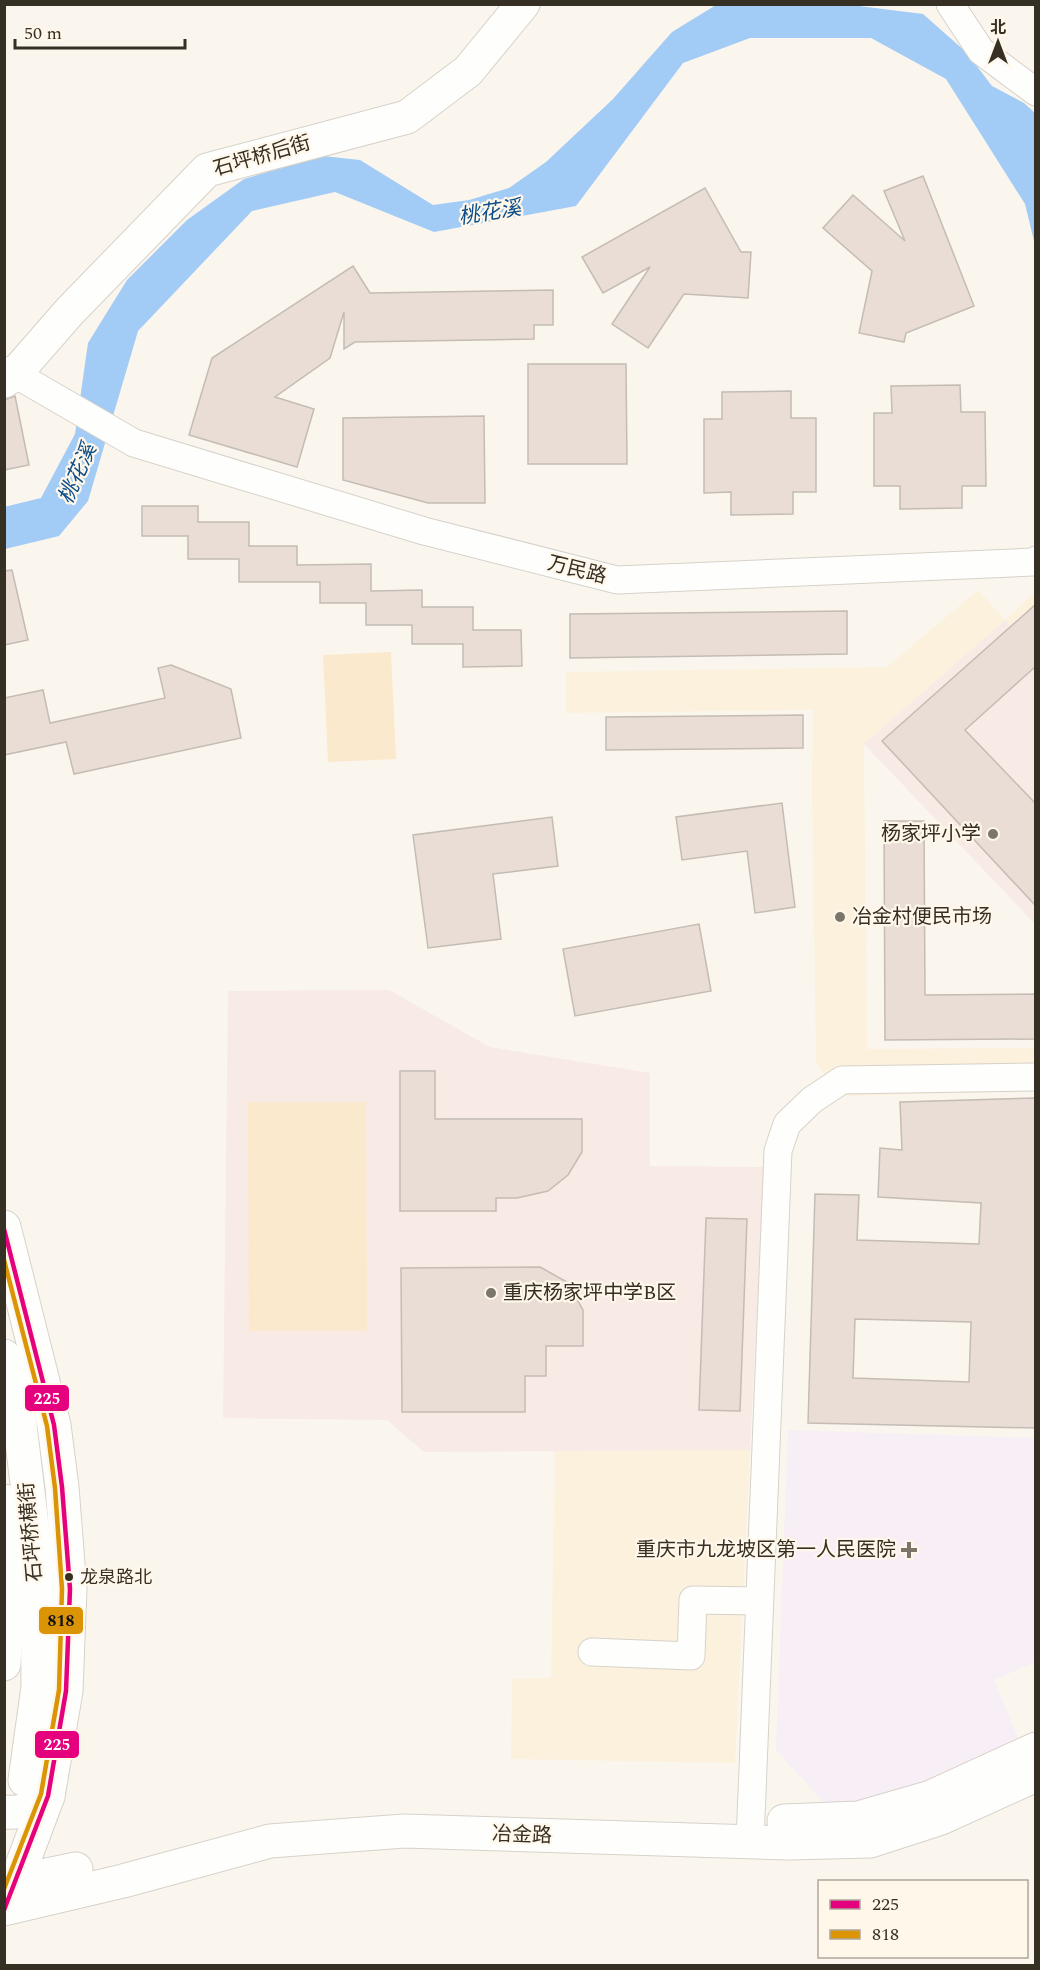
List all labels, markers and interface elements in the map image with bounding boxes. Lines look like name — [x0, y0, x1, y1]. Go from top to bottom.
scale bar — [15, 12, 184, 50]
north arrow — [968, 12, 1028, 72]
text: 北 — [990, 16, 1006, 40]
text: 50 m — [24, 20, 62, 47]
street label: 石坪桥后街 — [210, 128, 314, 184]
water label: 桃花溪 — [456, 192, 526, 234]
water label: 桃花溪 — [51, 437, 106, 509]
street label: 万民路 — [544, 548, 610, 592]
place label: 杨家坪小学 — [881, 819, 981, 849]
marker: 杨家坪小学 — [986, 827, 1000, 841]
place label: 冶金村便民市场 — [852, 902, 992, 932]
marker: 冶金村便民市场 — [833, 910, 847, 924]
place label: 重庆杨家坪中学B区 — [503, 1278, 676, 1308]
marker: 重庆杨家坪中学B区 — [484, 1286, 498, 1300]
line badge: 225 — [24, 1384, 70, 1412]
text: 225 — [34, 1387, 60, 1411]
street label: 石坪桥横街 — [12, 1481, 50, 1583]
place label: 重庆市九龙坡区第一人民医院 — [636, 1535, 896, 1565]
marker: 重庆市九龙坡区第一人民医院 — [900, 1541, 918, 1559]
place label: 龙泉路北 — [80, 1564, 152, 1591]
marker: 龙泉路北 — [63, 1571, 75, 1583]
line badge: 818 — [38, 1606, 84, 1635]
text: 818 — [48, 1609, 74, 1633]
line badge: 225 — [34, 1730, 80, 1759]
text: 225 — [44, 1733, 70, 1757]
street label: 冶金路 — [491, 1819, 553, 1851]
legend — [818, 1880, 1028, 1958]
text: 225 — [872, 1891, 899, 1918]
text: 818 — [872, 1921, 899, 1948]

